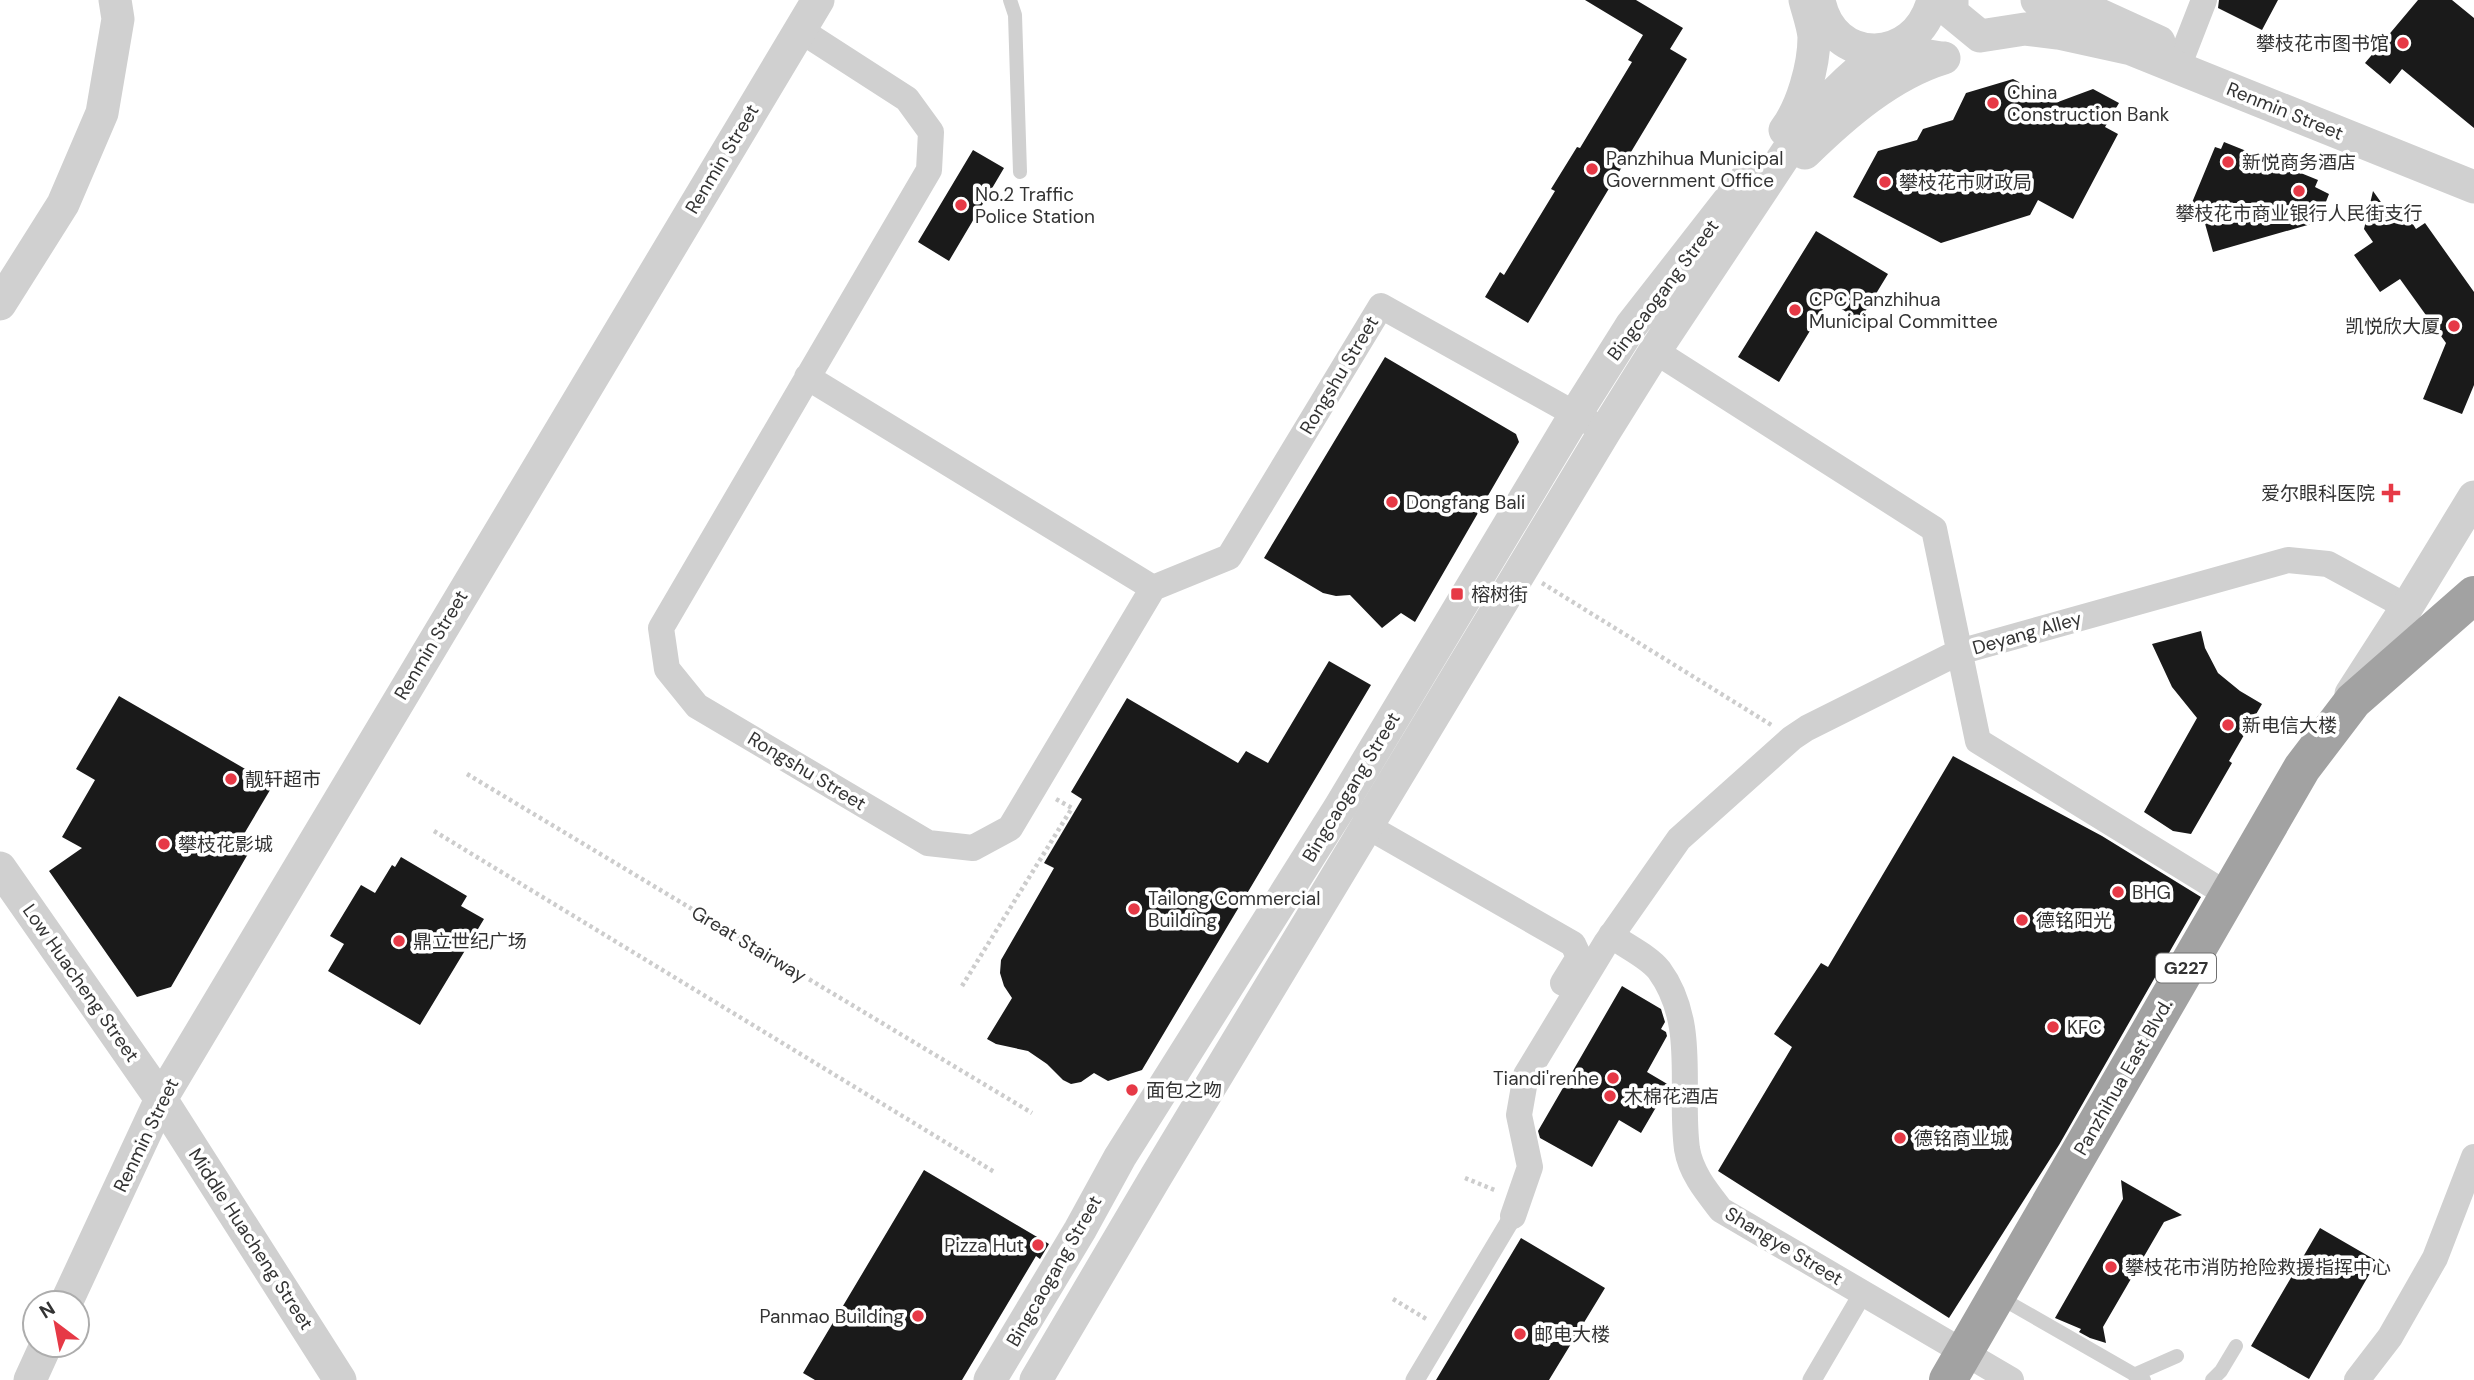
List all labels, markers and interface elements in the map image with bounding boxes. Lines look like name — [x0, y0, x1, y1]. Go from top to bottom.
place label: 攀枝花市图书馆 — [2256, 31, 2389, 56]
marker: 攀枝花市图书馆 — [2395, 35, 2411, 51]
street label: Renmin Street — [2223, 76, 2347, 146]
place label: China Construction Bank — [2007, 80, 2170, 127]
marker: China Construction Bank — [1985, 95, 2001, 111]
street label: Renmin Street — [679, 100, 765, 218]
place label: Panzhihua Municipal Government Office — [1606, 146, 1783, 193]
place label: 新悦商务酒店 — [2242, 150, 2356, 175]
marker: 新悦商务酒店 — [2220, 154, 2236, 170]
marker: Panzhihua Municipal Government Office — [1584, 161, 1600, 177]
place label: 攀枝花市财政局 — [1899, 170, 2032, 195]
marker: 攀枝花市财政局 — [1877, 174, 1893, 190]
place label: No.2 Traffic Police Station — [975, 182, 1095, 229]
marker: 攀枝花市商业银行人民街支行 — [2291, 183, 2307, 199]
marker: No.2 Traffic Police Station — [953, 197, 969, 213]
place label: 攀枝花市商业银行人民街支行 — [2175, 201, 2423, 226]
street label: Bingcaogang Street — [1602, 214, 1724, 366]
place label: CPC Panzhihua Municipal Committee — [1809, 287, 1998, 334]
marker: CPC Panzhihua Municipal Committee — [1787, 302, 1803, 318]
street label: Rongshu Street — [1294, 311, 1384, 439]
place label: 凯悦欣大厦 — [2345, 314, 2440, 339]
marker: 凯悦欣大厦 — [2446, 318, 2462, 334]
place label: 爱尔眼科医院 — [2261, 481, 2375, 506]
marker: 爱尔眼科医院 — [2381, 483, 2401, 503]
place label: Dongfang Bali — [1406, 490, 1525, 515]
marker: Dongfang Bali — [1384, 494, 1400, 510]
place label: 榕树街 — [1471, 582, 1528, 607]
street label: Renmin Street — [388, 586, 474, 704]
marker: 榕树街 — [1449, 586, 1465, 602]
street label: Deyang Alley — [1970, 605, 2085, 661]
street label: Bingcaogang Street — [1296, 707, 1406, 867]
place label: 新电信大楼 — [2242, 713, 2337, 738]
marker: 新电信大楼 — [2220, 717, 2236, 733]
street label: Rongshu Street — [743, 726, 871, 816]
place label: 靓轩超市 — [245, 767, 321, 792]
marker: 靓轩超市 — [223, 771, 239, 787]
place label: 攀枝花影城 — [178, 832, 273, 857]
marker: 攀枝花影城 — [156, 836, 172, 852]
place label: BHG — [2132, 880, 2171, 905]
marker: BHG — [2110, 884, 2126, 900]
place label: Tailong Commercial Building — [1148, 886, 1320, 933]
street label: Low Huacheng Street — [17, 899, 145, 1067]
street label: Great Stairway — [687, 900, 811, 988]
marker: Tailong Commercial Building — [1126, 901, 1142, 917]
place label: 德铭阳光 — [2036, 908, 2112, 933]
marker: 德铭阳光 — [2014, 912, 2030, 928]
place label: 鼎立世纪广场 — [413, 929, 527, 954]
marker: 鼎立世纪广场 — [391, 933, 407, 949]
road number: G227 — [2156, 953, 2216, 982]
street label: Panzhihua East Blvd. — [2068, 994, 2178, 1160]
place label: KFC — [2067, 1015, 2102, 1040]
marker: KFC — [2045, 1019, 2061, 1035]
place label: Tiandi'renhe — [1493, 1066, 1599, 1091]
marker: Tiandi'renhe — [1605, 1070, 1621, 1086]
street label: Renmin Street — [108, 1074, 184, 1196]
place label: 面包之吻 — [1146, 1078, 1222, 1103]
marker: 面包之吻 — [1124, 1082, 1140, 1098]
place label: 木棉花酒店 — [1624, 1084, 1719, 1109]
marker: 木棉花酒店 — [1602, 1088, 1618, 1104]
place label: 德铭商业城 — [1914, 1126, 2009, 1151]
marker: 德铭商业城 — [1892, 1130, 1908, 1146]
street label: Middle Huacheng Street — [183, 1143, 319, 1335]
street label: Bingcaogang Street — [1001, 1191, 1107, 1351]
street label: Shangye Street — [1720, 1201, 1848, 1291]
place label: Pizza Hut — [944, 1233, 1024, 1258]
marker: Pizza Hut — [1030, 1237, 1046, 1253]
place label: 攀枝花市消防抢险救援指挥中心 — [2125, 1255, 2391, 1280]
marker: 攀枝花市消防抢险救援指挥中心 — [2103, 1259, 2119, 1275]
north arrow — [21, 1289, 91, 1359]
text: N — [35, 1296, 60, 1324]
place label: Panmao Building — [759, 1304, 904, 1329]
marker: Panmao Building — [910, 1308, 926, 1324]
place label: 邮电大楼 — [1534, 1322, 1610, 1347]
marker: 邮电大楼 — [1512, 1326, 1528, 1342]

